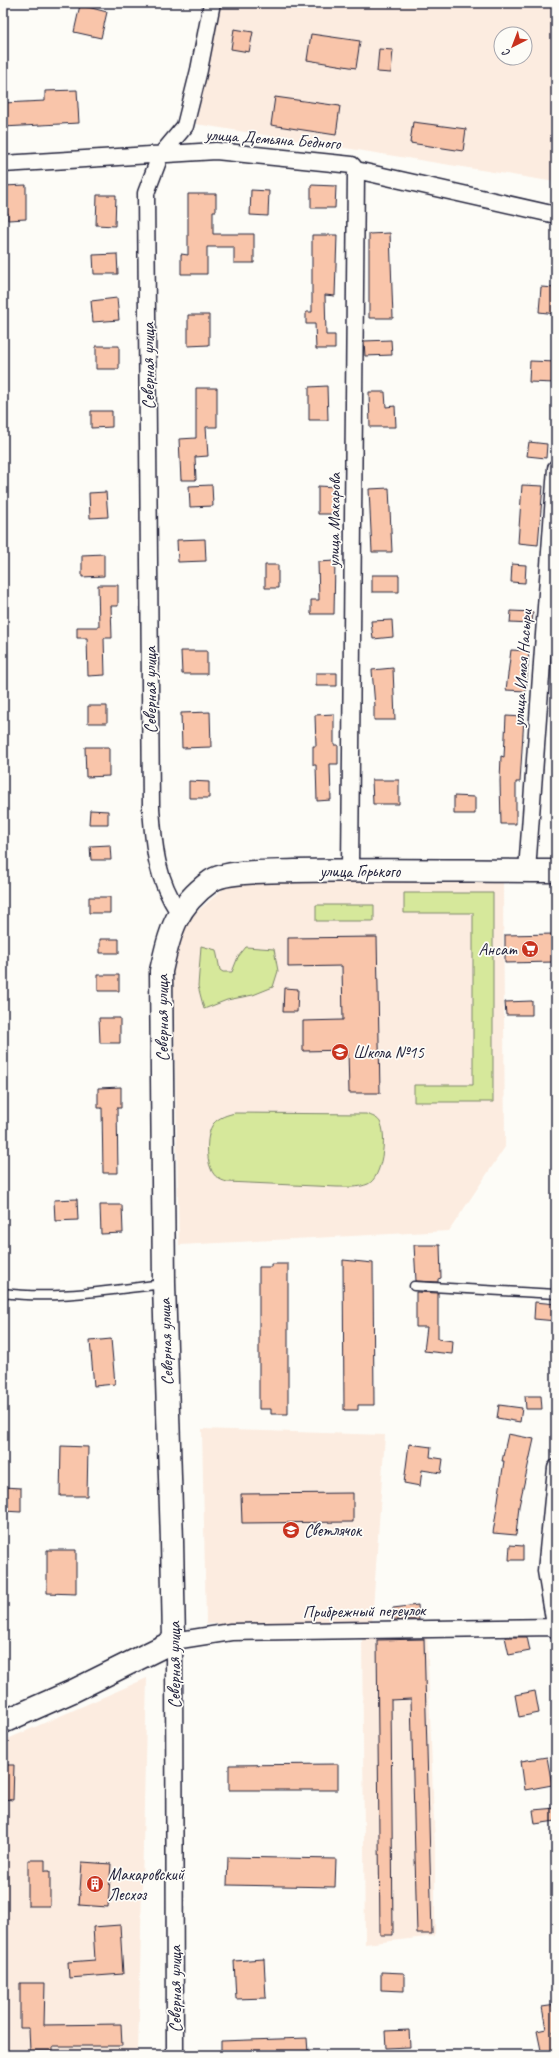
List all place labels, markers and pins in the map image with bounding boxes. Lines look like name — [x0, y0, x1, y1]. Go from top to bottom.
place label: Ансат — [479, 939, 517, 960]
supermarket icon: Ансат — [520, 939, 540, 959]
school or university icon: Школа №15 — [330, 1042, 350, 1062]
place label: Школа №15 — [353, 1042, 425, 1063]
school or university icon: Светлячок — [281, 1520, 301, 1540]
place label: Светлячок — [304, 1520, 363, 1541]
place label: Макаровский Лесхоз — [108, 1864, 185, 1905]
building icon: Макаровский Лесхоз — [85, 1874, 105, 1894]

